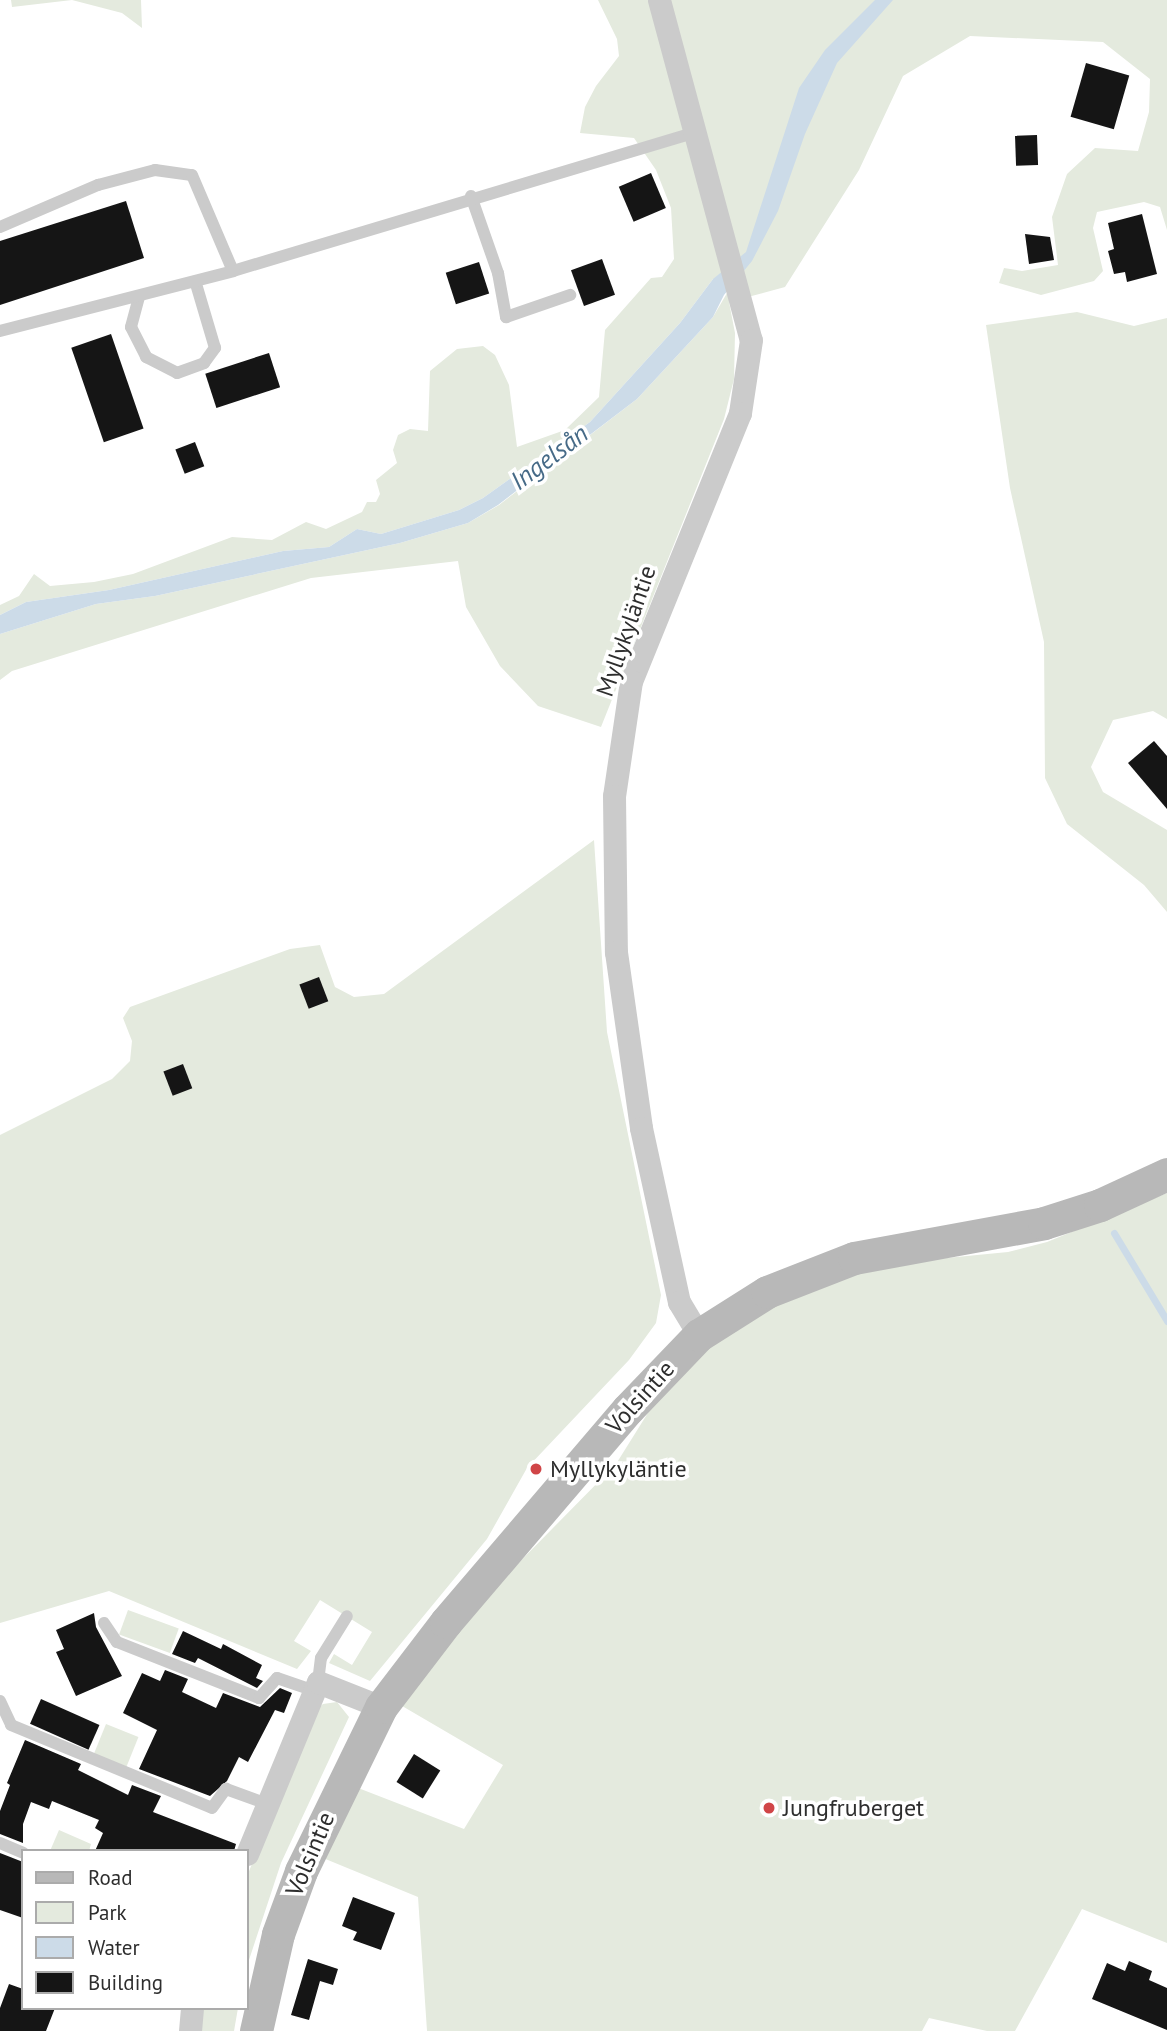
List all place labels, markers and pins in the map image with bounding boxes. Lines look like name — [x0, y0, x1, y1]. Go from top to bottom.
place label: Myllykyläntie — [550, 1455, 687, 1483]
marker: Myllykyläntie — [528, 1461, 544, 1477]
place label: Jungfruberget — [783, 1794, 924, 1822]
marker: Jungfruberget — [761, 1800, 777, 1816]

